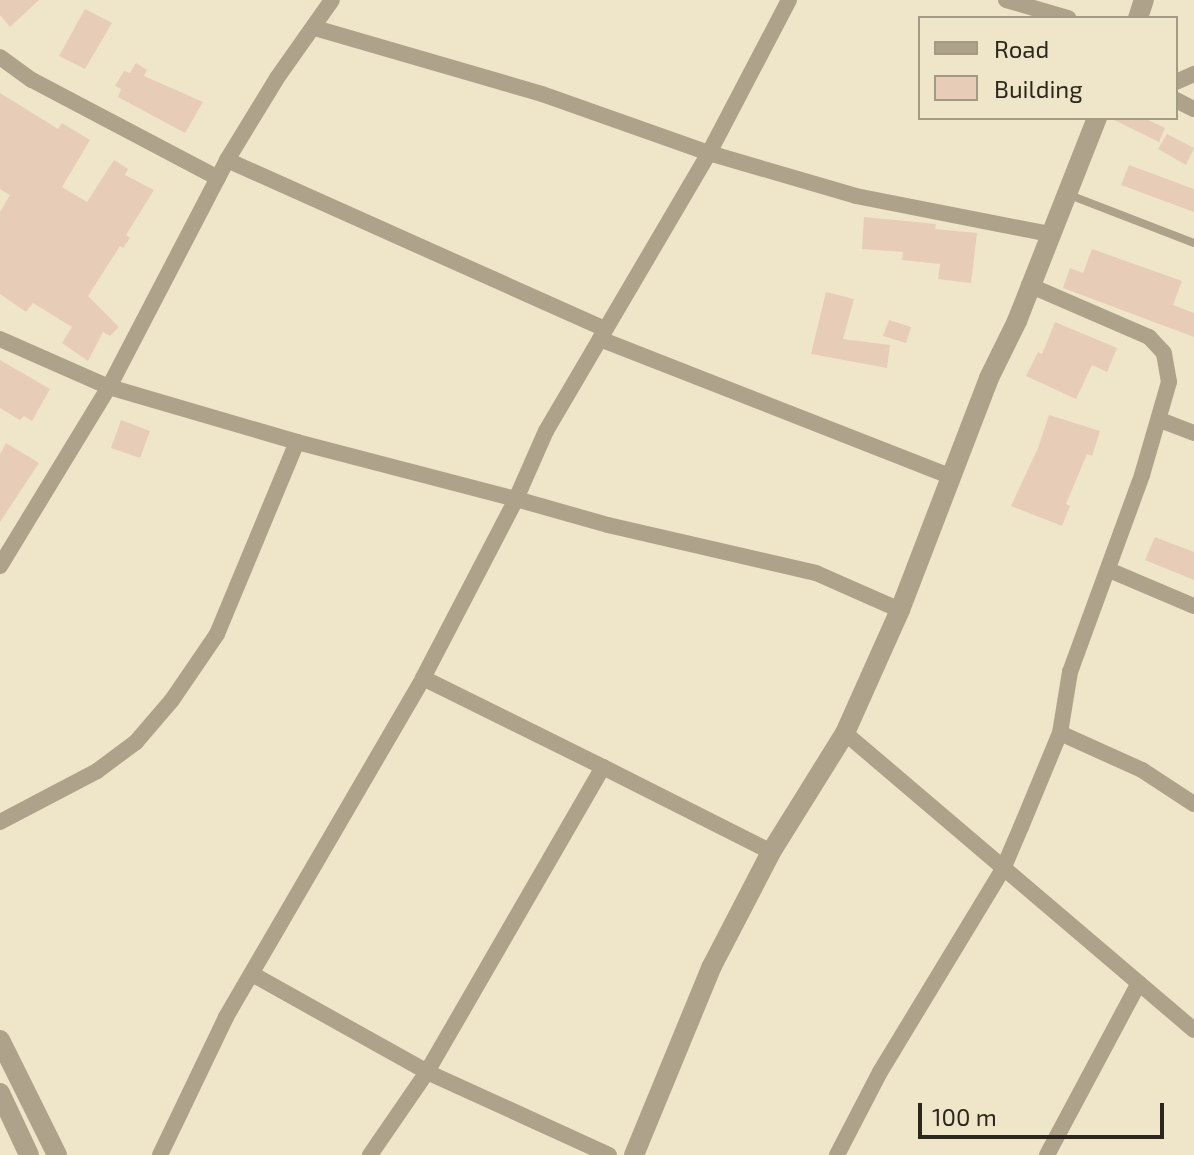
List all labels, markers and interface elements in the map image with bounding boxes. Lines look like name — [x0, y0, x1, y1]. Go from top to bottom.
legend — [918, 16, 1178, 120]
text: Road — [994, 34, 1049, 63]
text: Building — [994, 74, 1083, 103]
scale bar — [922, 1087, 1168, 1137]
text: 100 m — [932, 1102, 997, 1131]

